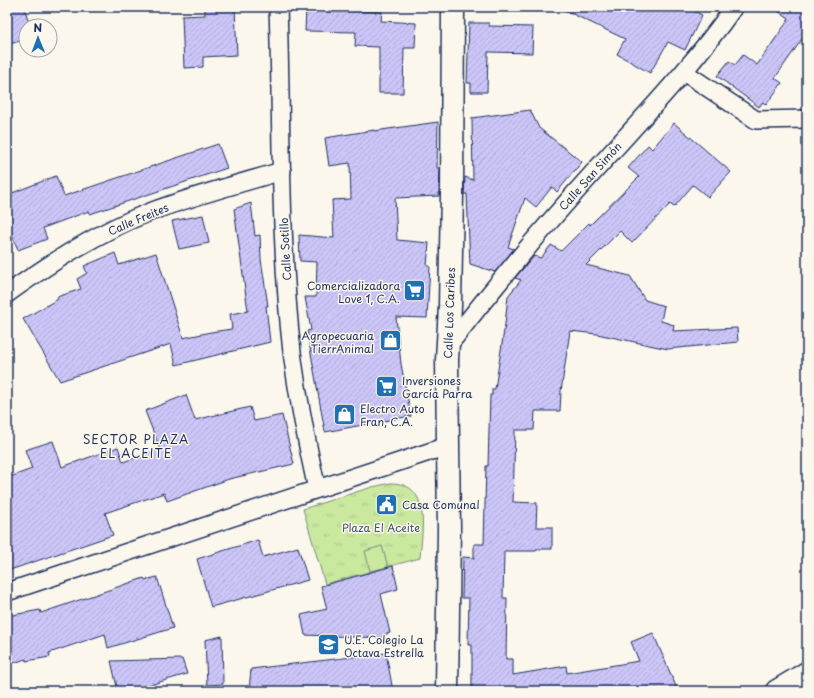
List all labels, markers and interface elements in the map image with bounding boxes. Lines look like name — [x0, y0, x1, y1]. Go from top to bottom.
north arrow — [18, 18, 58, 58]
text: N — [33, 19, 43, 36]
street label: Calle San Simón — [555, 138, 625, 214]
street label: Calle Freites — [105, 199, 171, 239]
street label: Calle Sotillo — [275, 217, 295, 281]
street label: Calle Los Caribes — [439, 267, 459, 359]
place label: Comercializadora Love 1, C.A. — [307, 277, 400, 307]
supermarket icon: Comercializadora Love 1, C.A. — [402, 278, 428, 304]
place label: Agropecuaria TierrAnimal — [301, 327, 374, 357]
shop icon: Agropecuaria TierrAnimal — [377, 328, 403, 354]
place label: Inversiones García Parra — [402, 372, 473, 402]
supermarket icon: Inversiones García Parra — [374, 373, 400, 399]
place label: Electro Auto Fran, C.A. — [360, 400, 425, 430]
shop icon: Electro Auto Fran, C.A. — [331, 401, 357, 427]
district label: SECTOR PLAZA EL ACEITE — [83, 430, 189, 462]
public building icon: Casa Comunal — [374, 491, 400, 517]
place label: Casa Comunal — [402, 496, 480, 513]
park label: Plaza El Aceite — [342, 519, 420, 536]
place label: U.E. Colegio La Octava Estrella — [344, 631, 424, 661]
school or university icon: U.E. Colegio La Octava Estrella — [316, 632, 342, 658]

